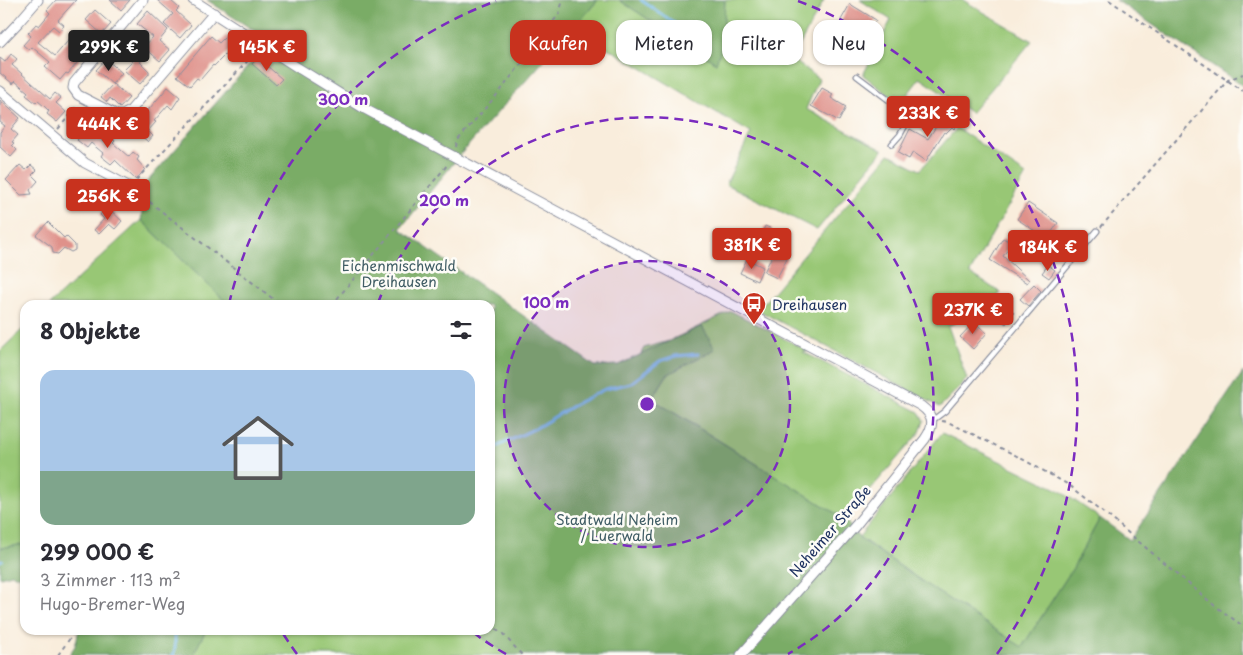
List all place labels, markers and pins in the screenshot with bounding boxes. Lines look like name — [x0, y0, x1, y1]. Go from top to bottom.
pin: 299K € — [68, 30, 150, 72]
pin: 145K € — [226, 30, 308, 72]
pin: 233K € — [887, 96, 969, 138]
pin: 444K € — [67, 106, 149, 149]
pin: 256K € — [67, 178, 149, 221]
pin: 381K € — [711, 228, 793, 270]
pin: 184K € — [1007, 230, 1089, 272]
bus stop icon: Dreihausen — [741, 291, 767, 325]
pin: 237K € — [932, 292, 1014, 335]
place label: Dreihausen — [772, 294, 847, 315]
centre of rings — [638, 395, 656, 413]

